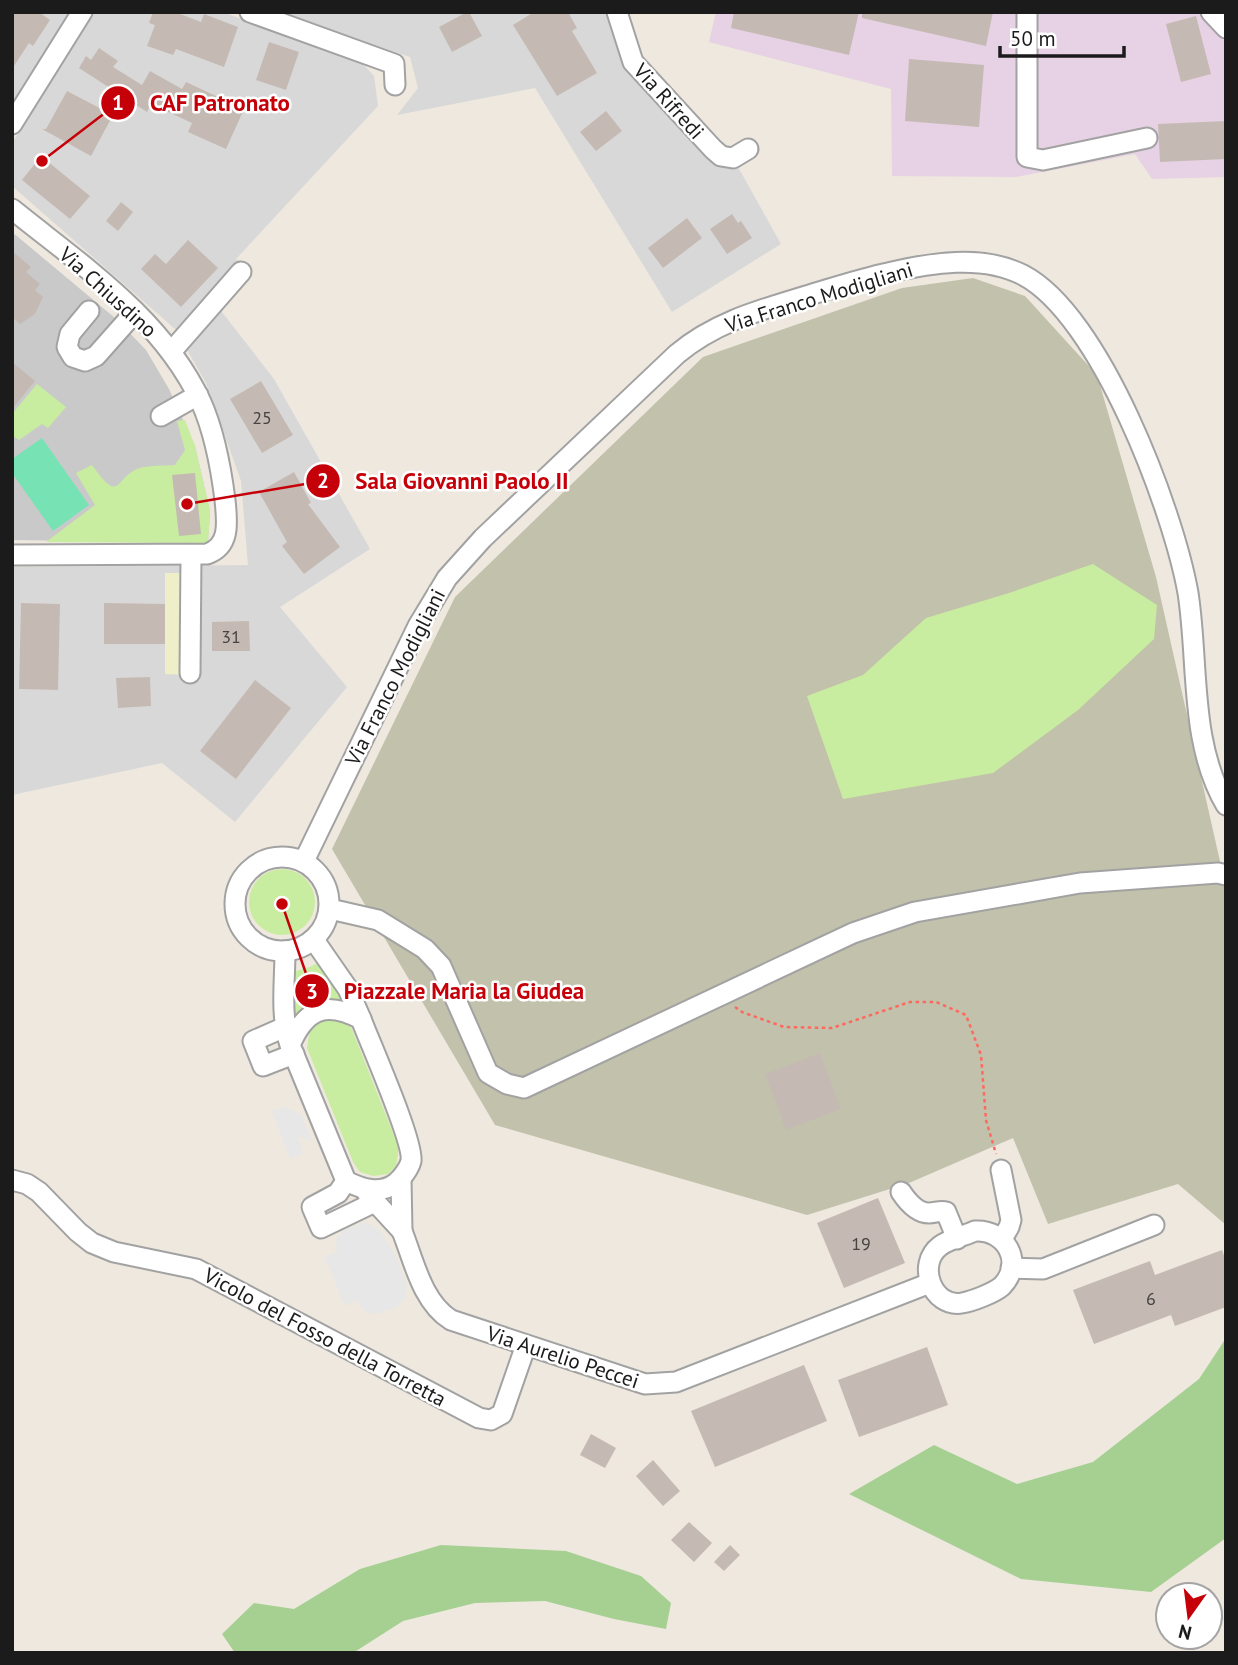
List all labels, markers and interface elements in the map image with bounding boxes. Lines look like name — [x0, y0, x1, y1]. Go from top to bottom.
scale bar — [1000, 14, 1124, 58]
text: 50 m — [1010, 25, 1056, 52]
street label: Via Rifredi — [627, 57, 710, 145]
callout: CAF Patronato — [101, 81, 303, 125]
text: CAF Patronato — [150, 88, 290, 117]
text: 1 — [112, 89, 124, 116]
street label: Via Chiusdino — [53, 240, 163, 343]
street label: Via Franco Modigliani — [721, 256, 916, 339]
house number: 25 — [252, 406, 272, 429]
callout: Sala Giovanni Paolo II — [306, 459, 583, 503]
text: Sala Giovanni Paolo II — [355, 466, 569, 495]
text: 2 — [317, 467, 329, 494]
street label: Via Franco Modigliani — [338, 584, 451, 771]
house number: 31 — [221, 625, 241, 648]
callout: Piazzale Maria la Giudea — [294, 969, 598, 1013]
text: Piazzale Maria la Giudea — [344, 976, 584, 1005]
text: 3 — [306, 978, 318, 1005]
house number: 19 — [851, 1232, 871, 1255]
street label: Vicolo del Fosso della Torretta — [198, 1261, 451, 1412]
house number: 6 — [1146, 1287, 1156, 1310]
street label: Via Aurelio Peccei — [482, 1319, 643, 1394]
north arrow — [1154, 1581, 1224, 1651]
text: N — [1176, 1619, 1194, 1646]

